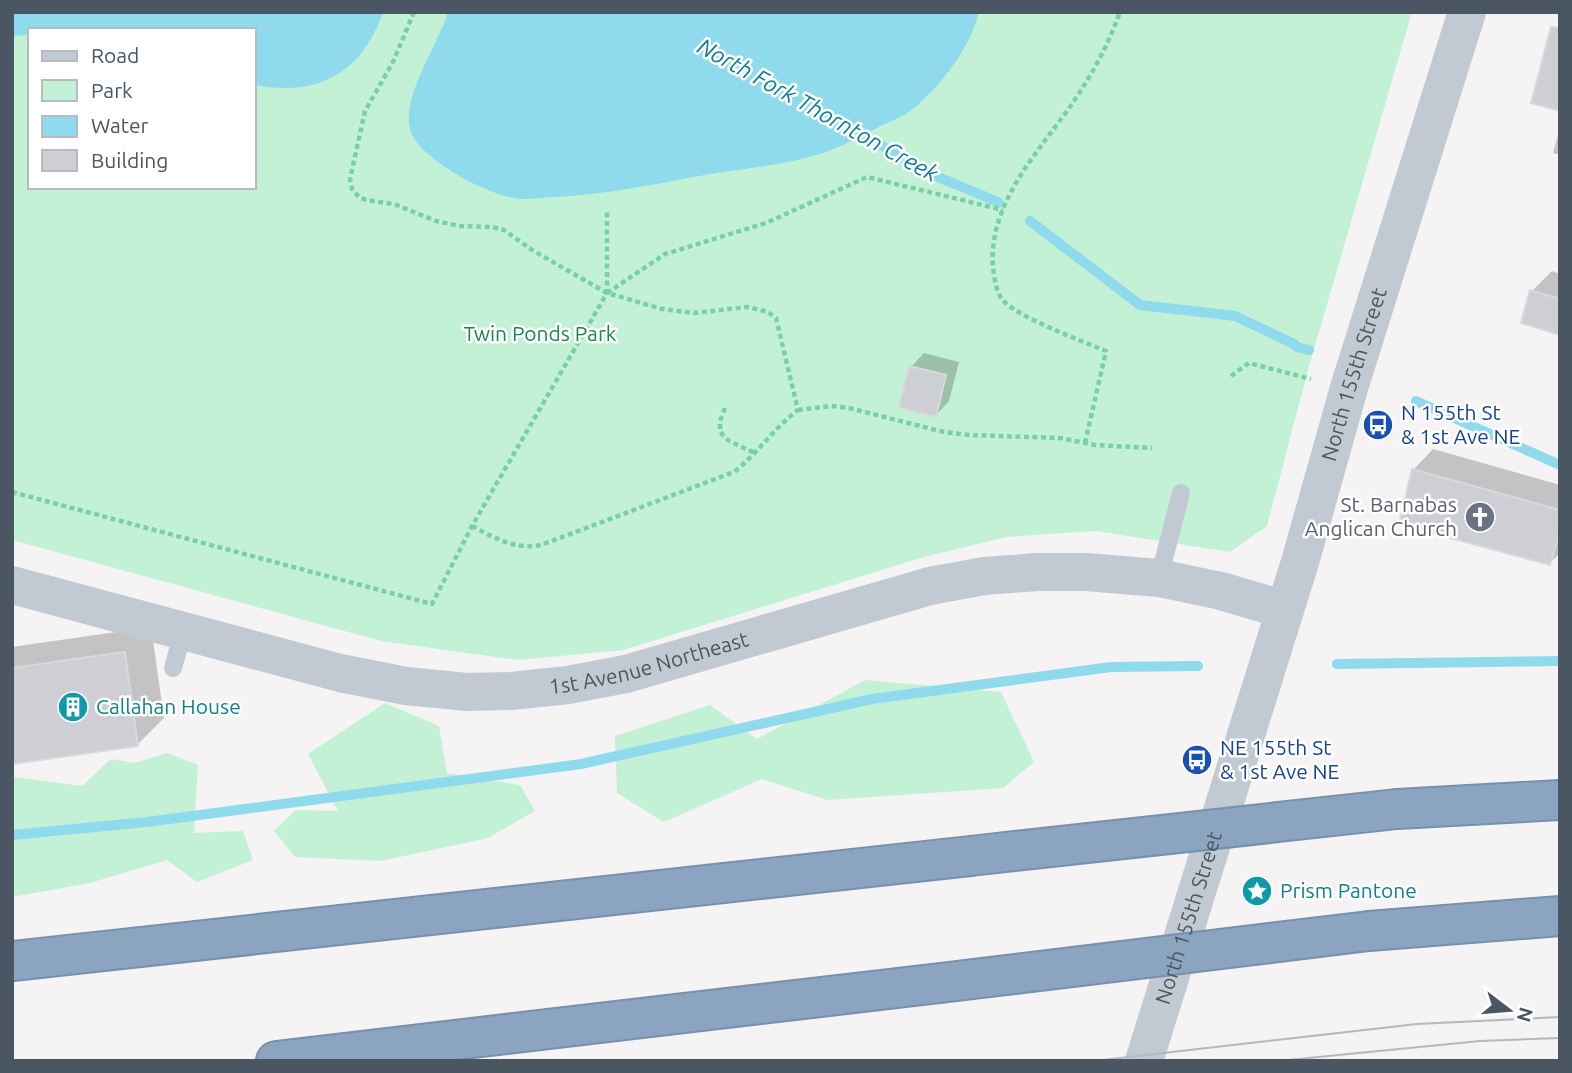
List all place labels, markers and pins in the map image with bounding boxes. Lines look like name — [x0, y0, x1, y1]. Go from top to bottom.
place label: N 155th St & 1st Ave NE — [1401, 400, 1520, 448]
bus stop icon: N 155th St & 1st Ave NE — [1361, 408, 1395, 442]
place label: St. Barnabas Anglican Church — [1305, 492, 1457, 540]
church icon: St. Barnabas Anglican Church — [1463, 500, 1497, 534]
building icon: Callahan House — [56, 690, 90, 724]
place label: Callahan House — [96, 694, 241, 718]
place label: NE 155th St & 1st Ave NE — [1220, 735, 1339, 783]
bus stop icon: NE 155th St & 1st Ave NE — [1180, 743, 1214, 777]
place icon: Prism Pantone — [1240, 874, 1274, 908]
place label: Prism Pantone — [1280, 878, 1417, 902]

